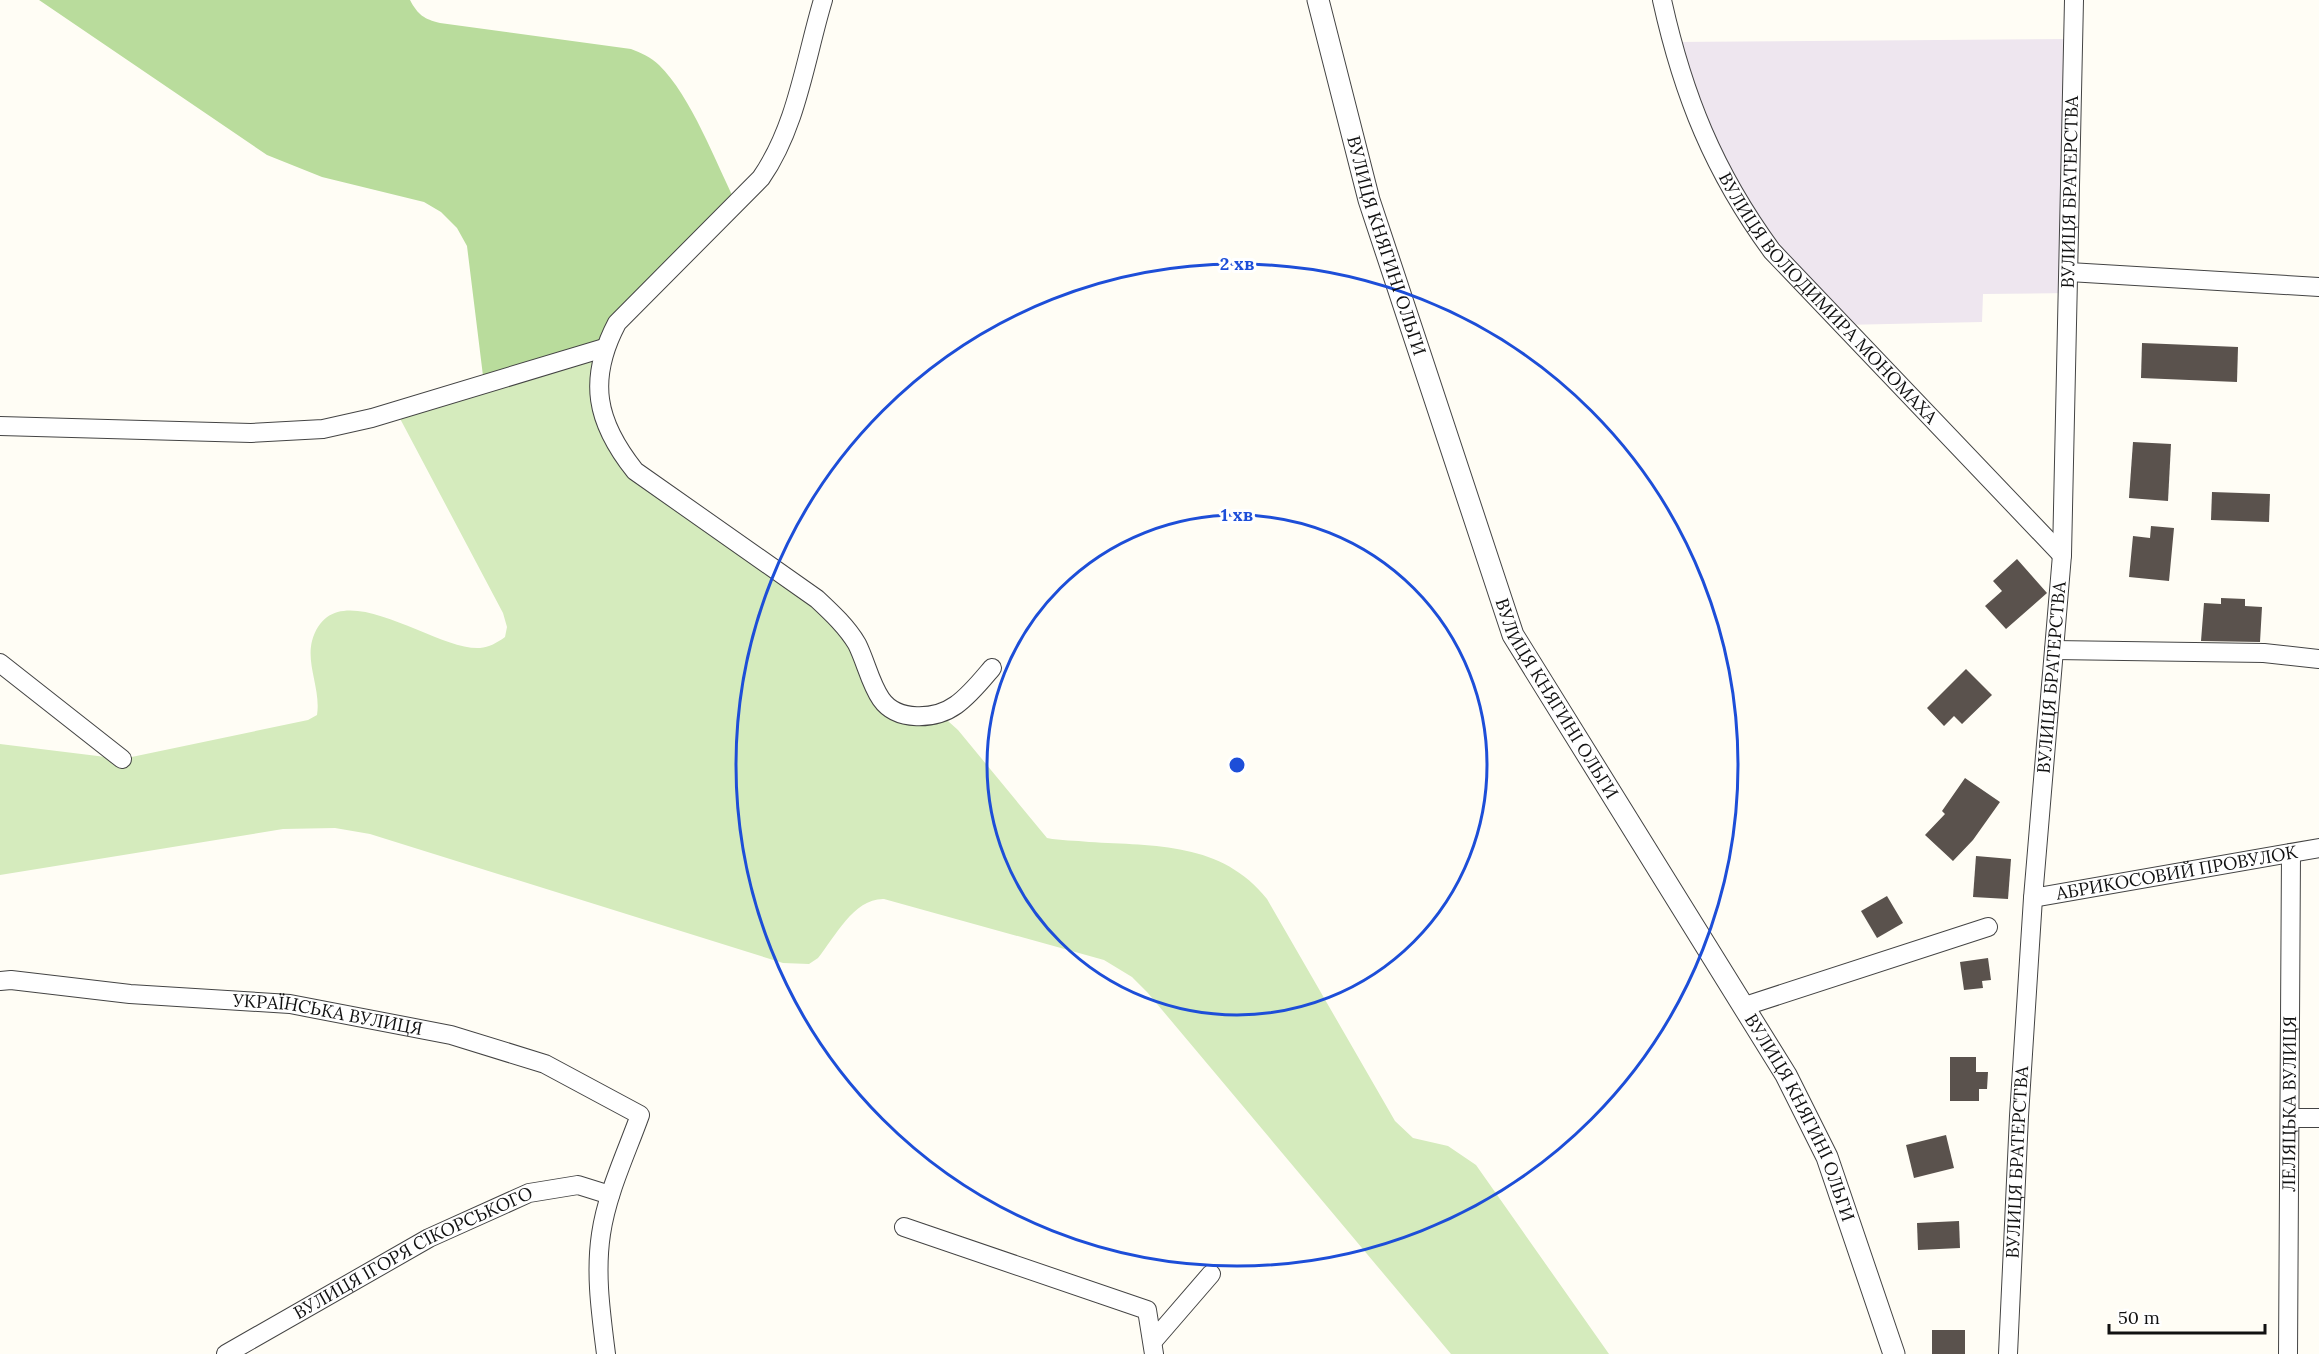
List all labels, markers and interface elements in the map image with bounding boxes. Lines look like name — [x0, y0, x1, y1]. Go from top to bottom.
street label: ВУЛИЦЯ БРАТЕРСТВА — [2056, 95, 2083, 289]
street label: ВУЛИЦЯ КНЯГИНІ ОЛЬГИ — [1342, 133, 1432, 358]
street label: ВУЛИЦЯ ВОЛОДИМИРА МОНОМАХА — [1714, 168, 1943, 429]
text: 2 хв — [1220, 252, 1254, 275]
text: 1 хв — [1221, 503, 1253, 526]
street label: ВУЛИЦЯ БРАТЕРСТВА — [2032, 580, 2071, 774]
street label: ВУЛИЦЯ КНЯГИНІ ОЛЬГИ — [1491, 595, 1624, 803]
centre of rings — [1227, 755, 1247, 775]
street label: АБРИКОСОВИЙ ПРОВУЛОК — [2053, 840, 2300, 905]
street label: УКРАЇНСЬКА ВУЛИЦЯ — [231, 988, 425, 1040]
street label: ВУЛИЦЯ КНЯГИНІ ОЛЬГИ — [1740, 1009, 1860, 1224]
street label: ЛЕЛЯЦЬКА ВУЛИЦЯ — [2277, 1016, 2301, 1192]
street label: ВУЛИЦЯ БРАТЕРСТВА — [2000, 1065, 2033, 1259]
street label: ВУЛИЦЯ ІГОРЯ СІКОРСЬКОГО — [289, 1181, 536, 1324]
scale bar — [2109, 1297, 2265, 1335]
text: 50 m — [2118, 1306, 2160, 1329]

